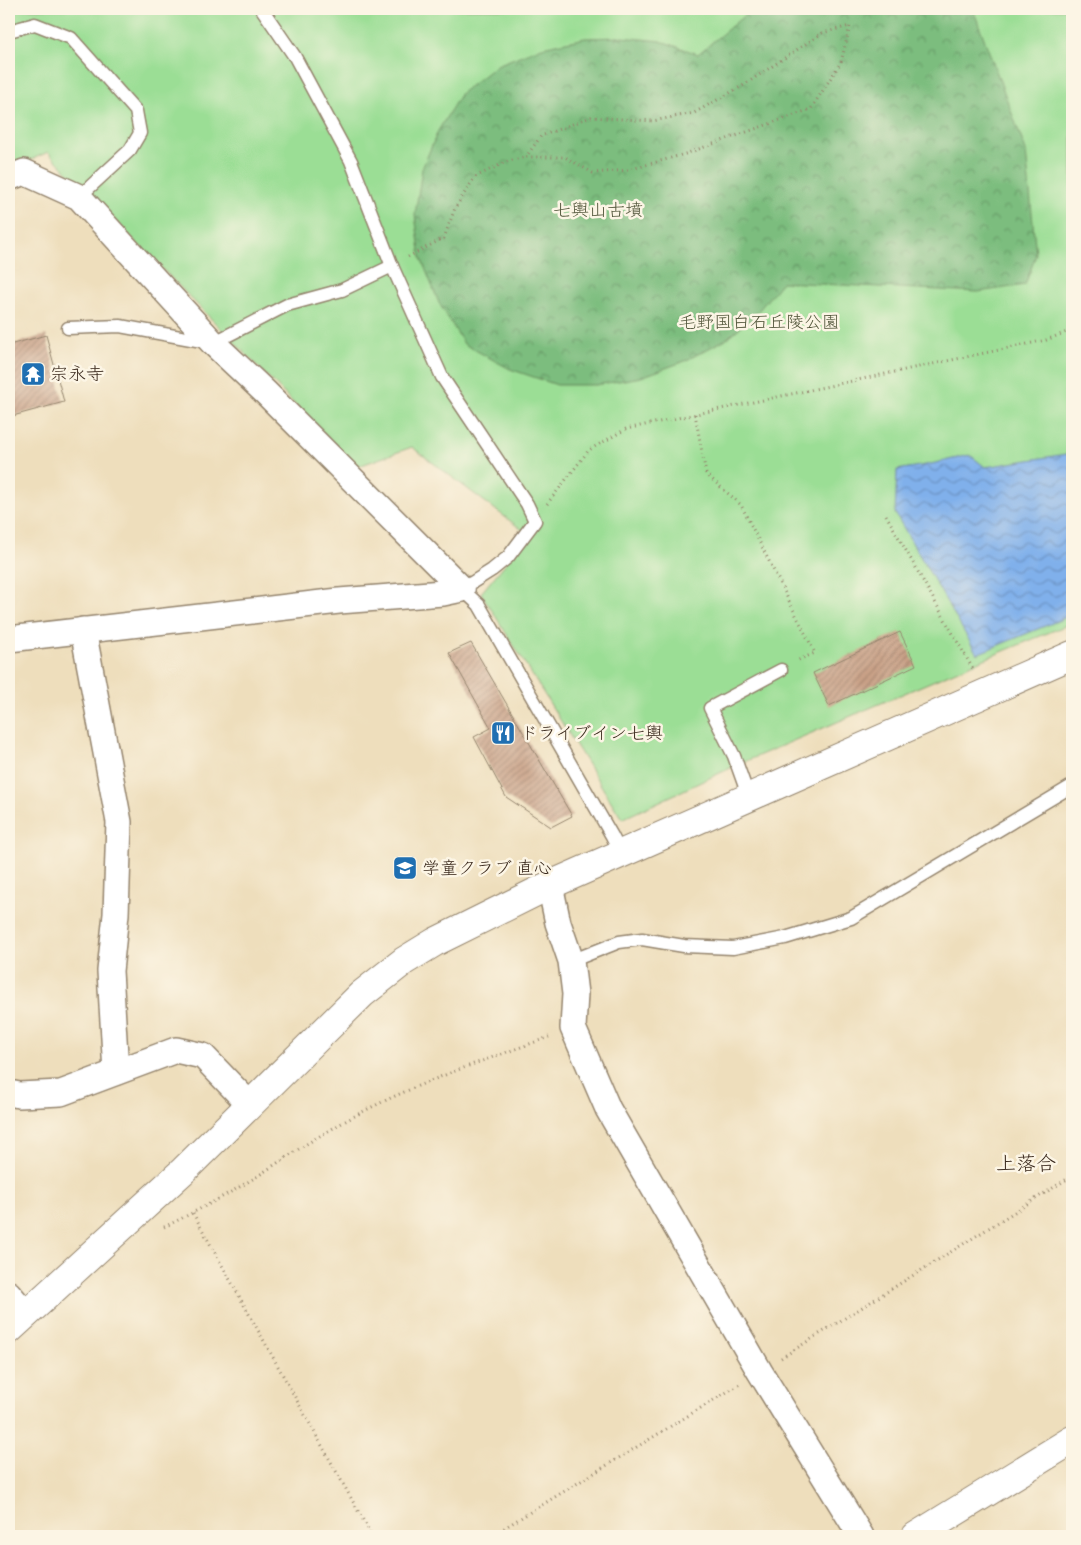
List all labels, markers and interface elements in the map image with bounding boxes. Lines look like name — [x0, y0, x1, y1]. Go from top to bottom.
park label: 七輿山古墳 — [553, 199, 643, 222]
park label: 毛野国白石丘陵公園 — [678, 311, 840, 334]
temple icon: 宗永寺 — [20, 361, 46, 387]
place label: 宗永寺 — [50, 363, 104, 386]
restaurant icon: ドライブイン七輿 — [490, 720, 516, 746]
place label: ドライブイン七輿 — [520, 722, 663, 745]
school or university icon: 学童クラブ 直心 — [392, 855, 418, 881]
place label: 学童クラブ 直心 — [422, 857, 552, 880]
district label: 上落合 — [996, 1151, 1056, 1176]

